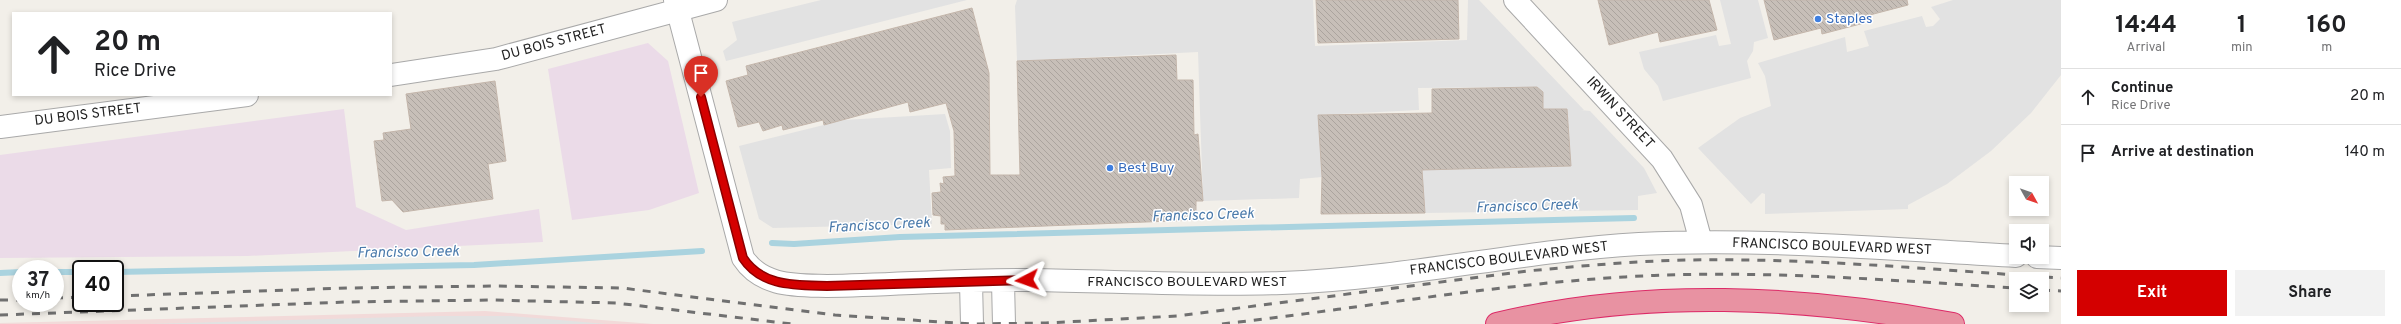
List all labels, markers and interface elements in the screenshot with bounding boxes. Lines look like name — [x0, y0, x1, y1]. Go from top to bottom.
place label: Staples — [1826, 11, 1872, 28]
text: 14:44 — [2115, 11, 2177, 41]
text: 1 — [2237, 11, 2247, 41]
text: 160 — [2307, 11, 2347, 41]
marker: Staples — [1813, 14, 1823, 24]
street label: DU BOIS STREET — [500, 21, 608, 65]
text: 20 m — [94, 25, 161, 61]
icon: ahead — [28, 28, 80, 80]
text: Arrival — [2127, 40, 2165, 56]
text: min — [2231, 40, 2253, 56]
text: m — [2321, 40, 2332, 56]
pin — [684, 56, 718, 97]
text: Rice Drive — [94, 60, 176, 83]
icon: arrive — [690, 62, 712, 84]
street label: IRWIN STREET — [1582, 73, 1658, 153]
text: Continue — [2111, 79, 2173, 98]
icon: ahead — [2077, 86, 2099, 108]
text: 20 m — [2350, 87, 2385, 106]
text: Rice Drive — [2111, 98, 2170, 114]
street label: DU BOIS STREET — [33, 100, 143, 130]
icon: arrive — [2077, 142, 2099, 164]
text: Arrive at destination — [2111, 143, 2254, 162]
text: 140 m — [2345, 143, 2385, 162]
place label: Best Buy — [1118, 160, 1174, 177]
marker: Best Buy — [1105, 163, 1115, 173]
north arrow — [2009, 176, 2049, 216]
map controls — [2009, 176, 2049, 312]
water label: Francisco Creek — [1476, 196, 1579, 218]
water label: Francisco Creek — [1152, 205, 1255, 227]
water label: Francisco Creek — [827, 214, 931, 238]
button: sound — [2009, 224, 2049, 264]
street label: FRANCISCO BOULEVARD WEST — [1732, 235, 1932, 259]
street label: FRANCISCO BOULEVARD WEST — [1409, 238, 1609, 280]
water label: Francisco Creek — [357, 243, 460, 263]
position arrow — [1006, 259, 1048, 301]
speed limit sign: 40 — [72, 260, 124, 312]
text: 37 — [27, 268, 49, 294]
button: Exit — [2077, 270, 2227, 316]
button: Share — [2235, 270, 2385, 316]
button: layers — [2009, 272, 2049, 312]
street label: FRANCISCO BOULEVARD WEST — [1087, 274, 1287, 291]
text: km/h — [26, 289, 50, 302]

